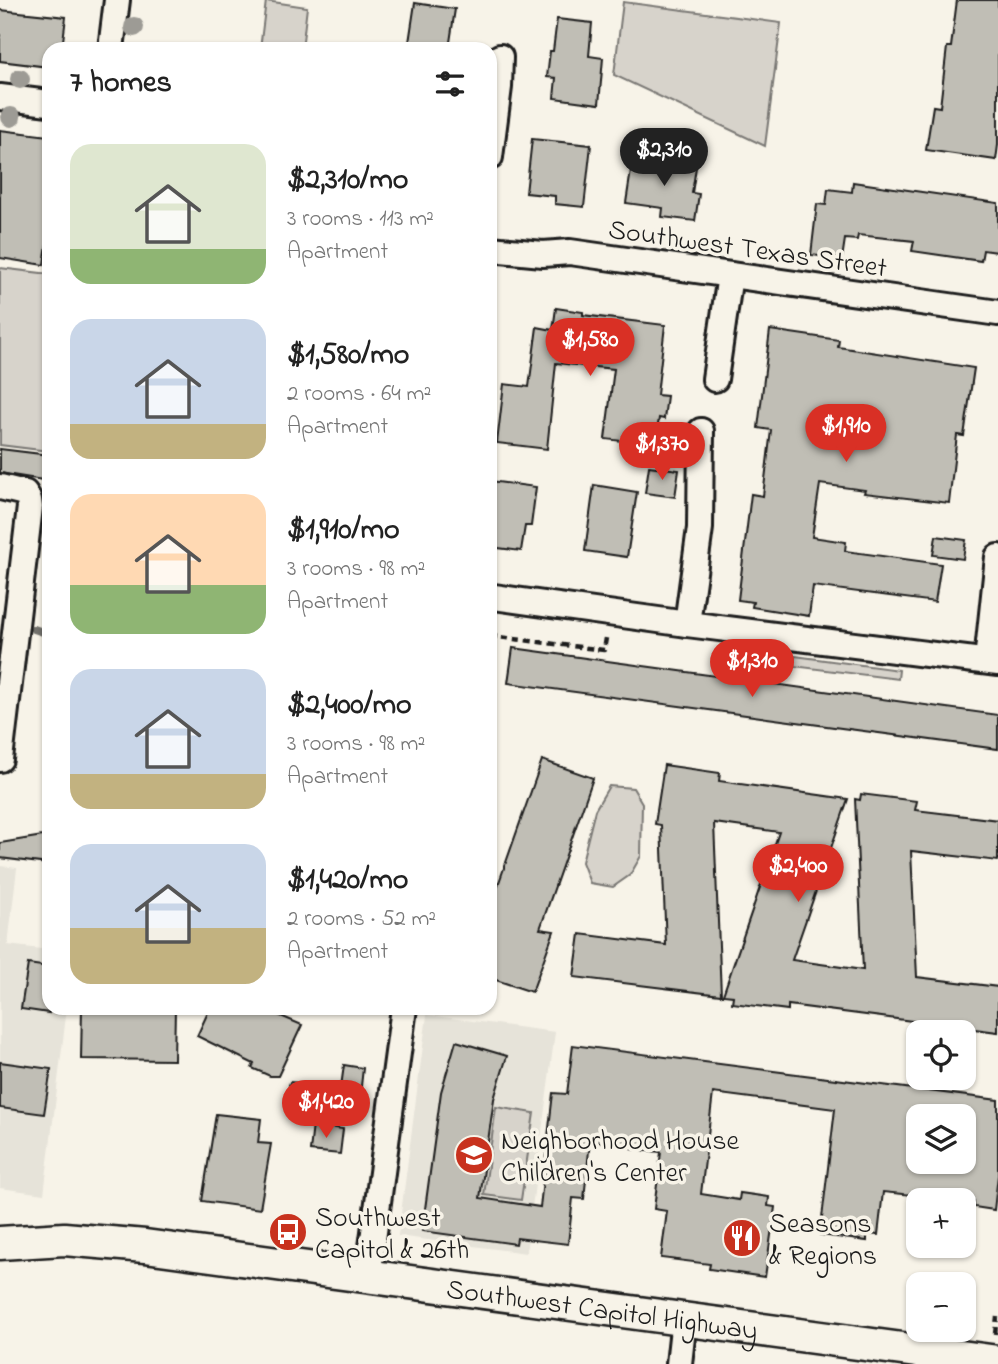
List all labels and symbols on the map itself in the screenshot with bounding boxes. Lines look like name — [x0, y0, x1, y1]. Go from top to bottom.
pin: $2,310 — [607, 128, 721, 188]
street label: Southwest Texas Street — [606, 211, 889, 290]
pin: $1,580 — [533, 318, 647, 378]
pin: $1,910 — [789, 405, 903, 464]
pin: $1,370 — [605, 422, 719, 482]
pin: $1,310 — [695, 640, 809, 699]
pin: $2,400 — [741, 844, 855, 904]
pin: $1,420 — [269, 1080, 383, 1140]
place label: Neighborhood House Children's Center — [501, 1122, 739, 1195]
school or university icon: Neighborhood House Children's Center — [453, 1134, 495, 1176]
place label: Southwest Capitol & 26th — [315, 1199, 469, 1272]
place label: Seasons & Regions — [769, 1205, 877, 1278]
bus stop icon: Southwest Capitol & 26th — [267, 1211, 309, 1253]
restaurant icon: Seasons & Regions — [721, 1217, 763, 1259]
street label: Southwest Capitol Highway — [444, 1270, 760, 1353]

